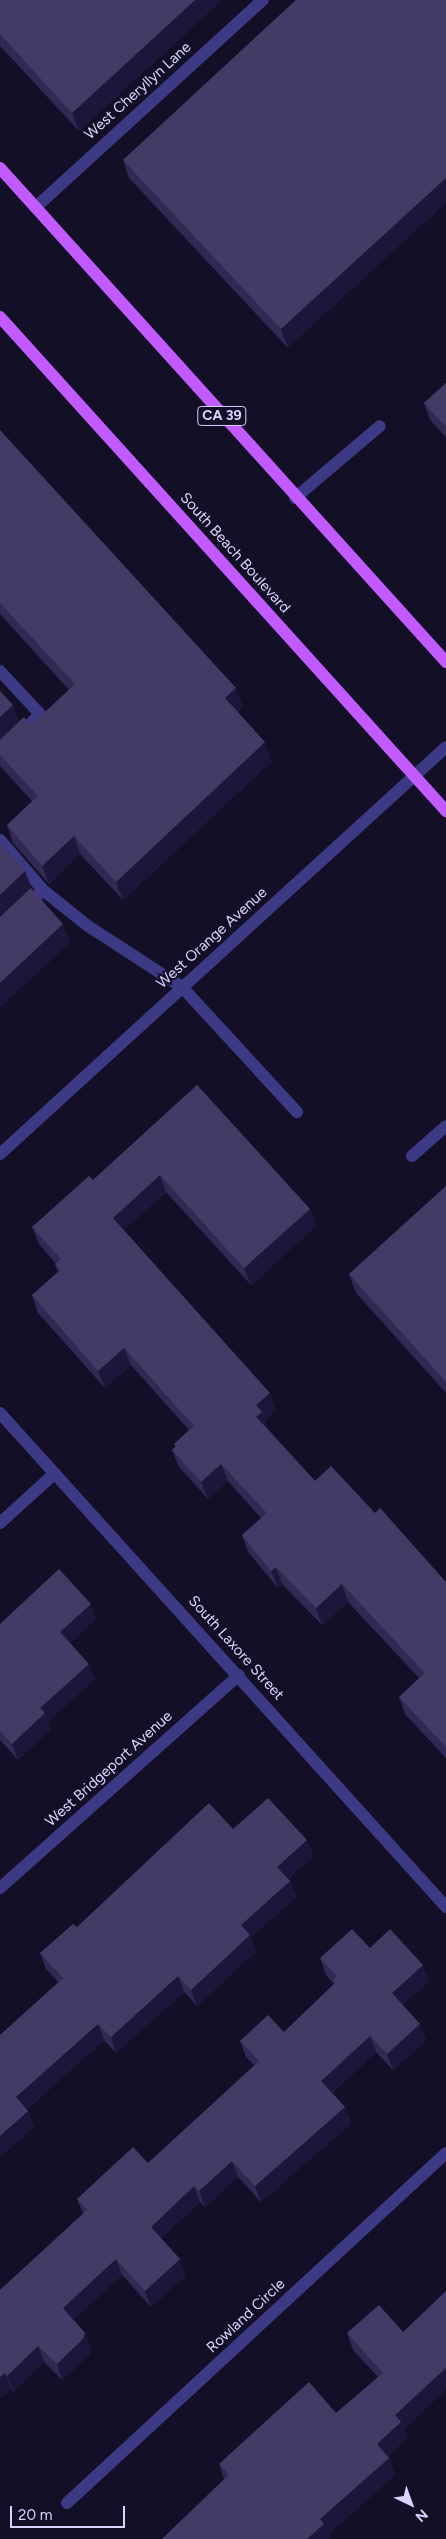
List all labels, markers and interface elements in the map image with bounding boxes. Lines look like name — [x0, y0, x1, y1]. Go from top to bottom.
street label: West Cheryllyn Lane — [81, 38, 195, 144]
road number: CA 39 — [197, 404, 247, 428]
street label: South Beach Boulevard — [176, 489, 294, 617]
street label: West Orange Avenue — [153, 884, 271, 992]
street label: South Laxore Street — [184, 1592, 288, 1704]
street label: West Bridgeport Avenue — [42, 1707, 176, 1831]
street label: Rowland Circle — [203, 2275, 289, 2357]
north arrow — [386, 2479, 436, 2529]
scale bar — [12, 2496, 128, 2528]
text: 20 m — [18, 2506, 52, 2524]
text: N — [412, 2506, 431, 2525]

